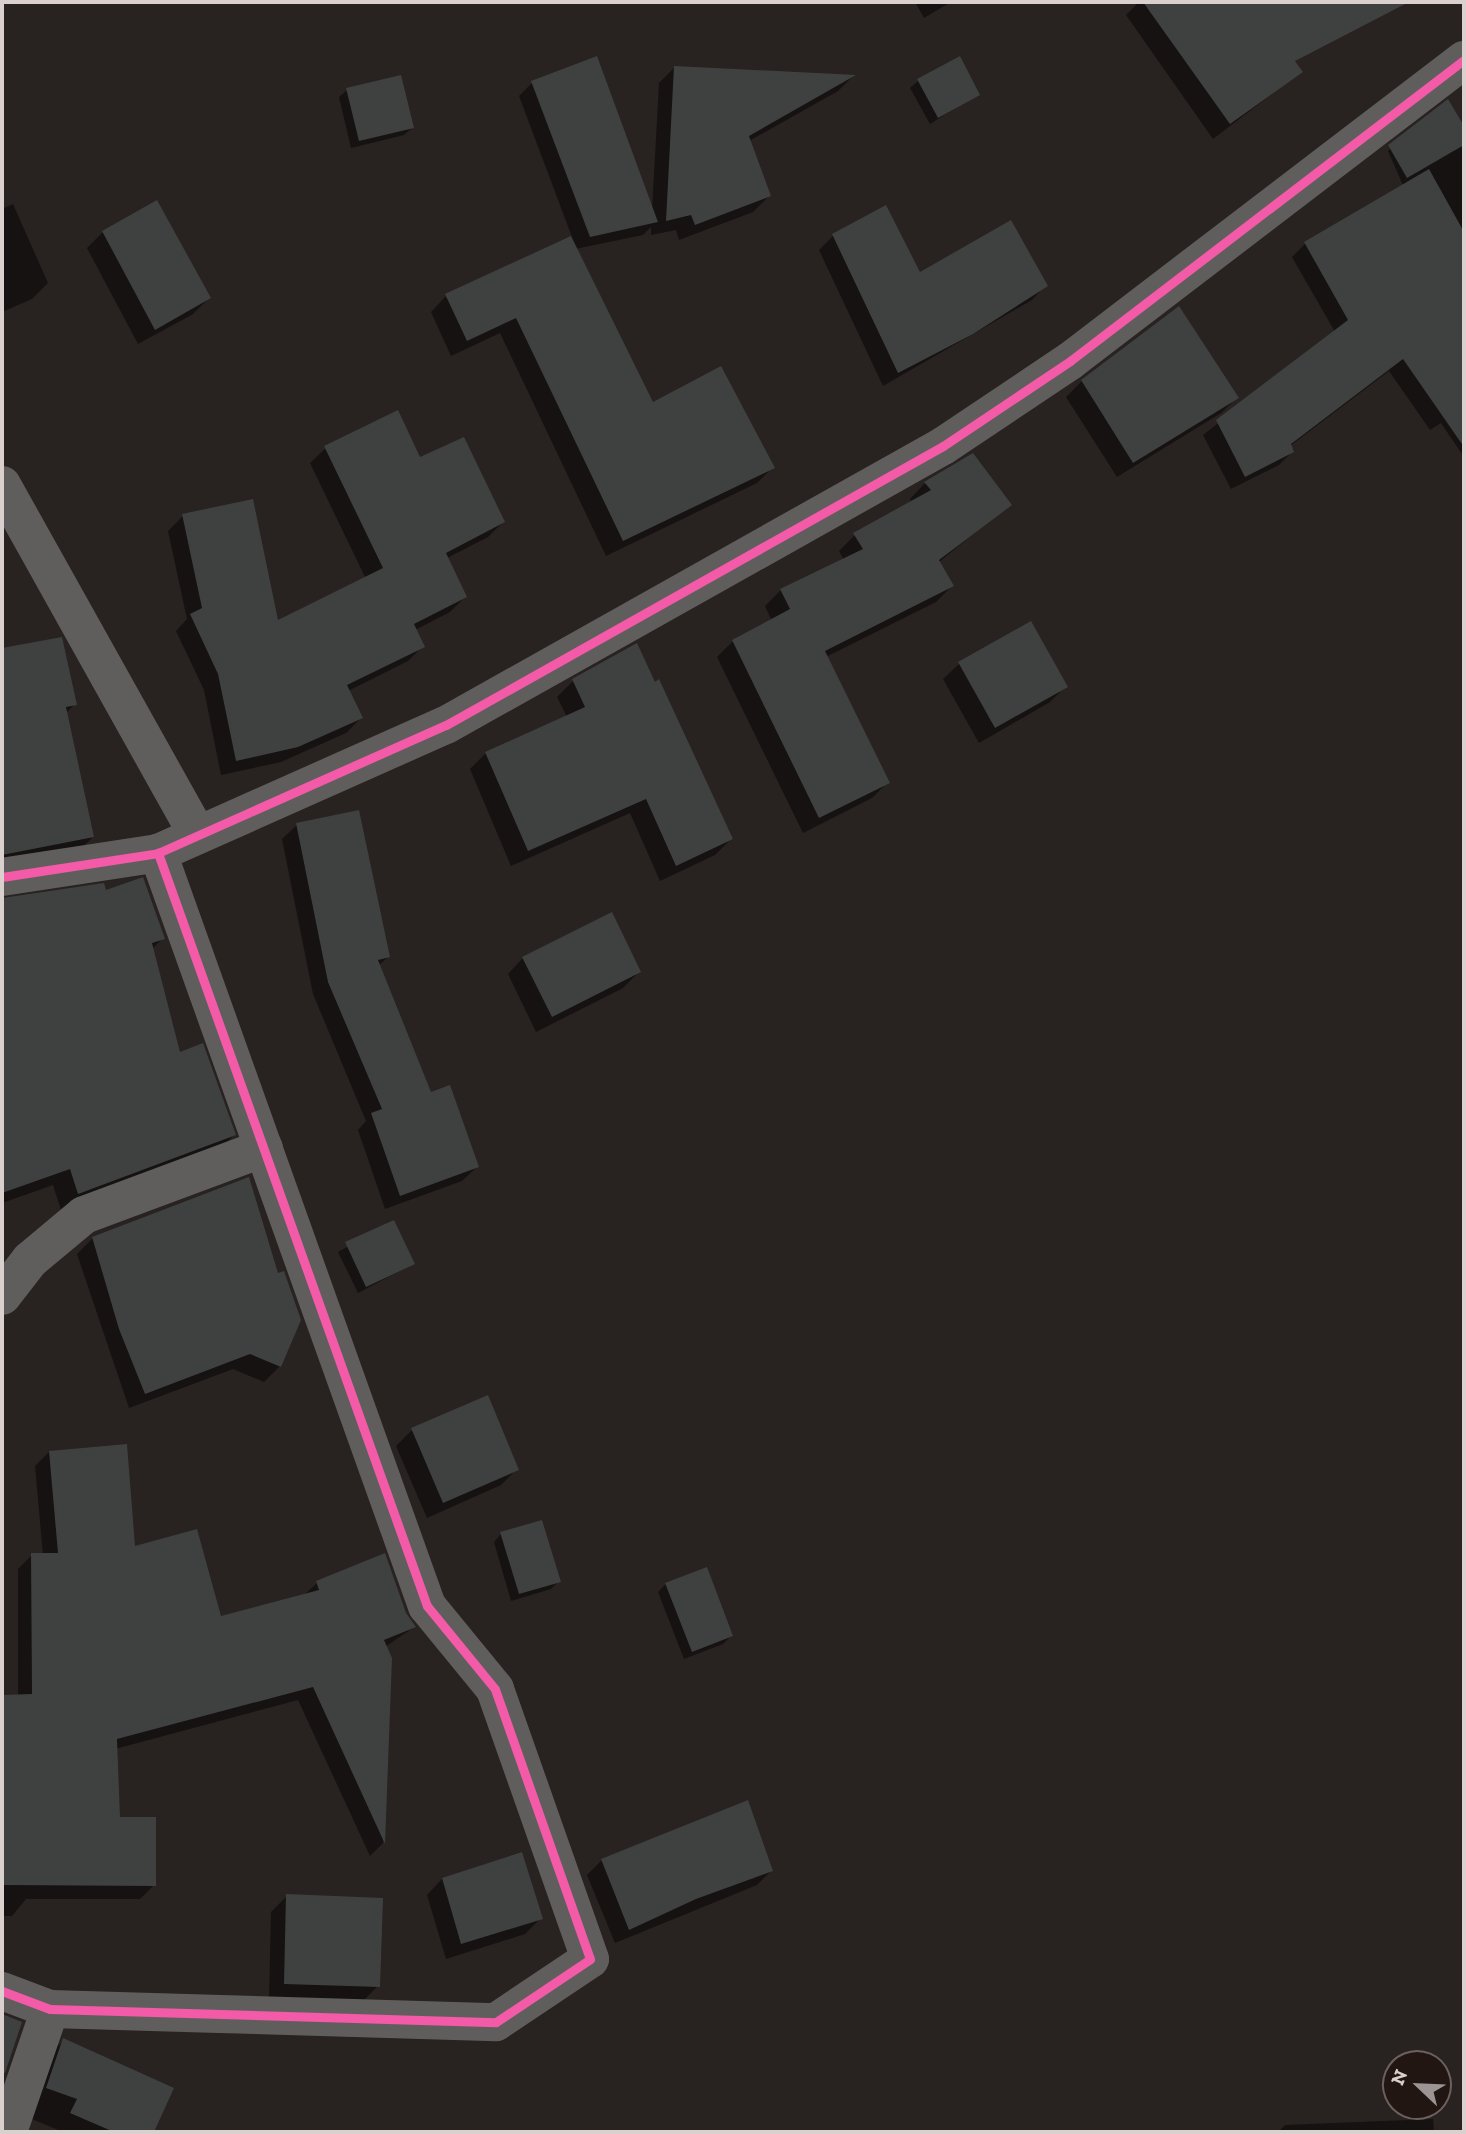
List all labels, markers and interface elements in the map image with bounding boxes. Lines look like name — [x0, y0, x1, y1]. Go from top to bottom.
north arrow — [1382, 2050, 1452, 2120]
text: N — [1386, 2066, 1412, 2089]

